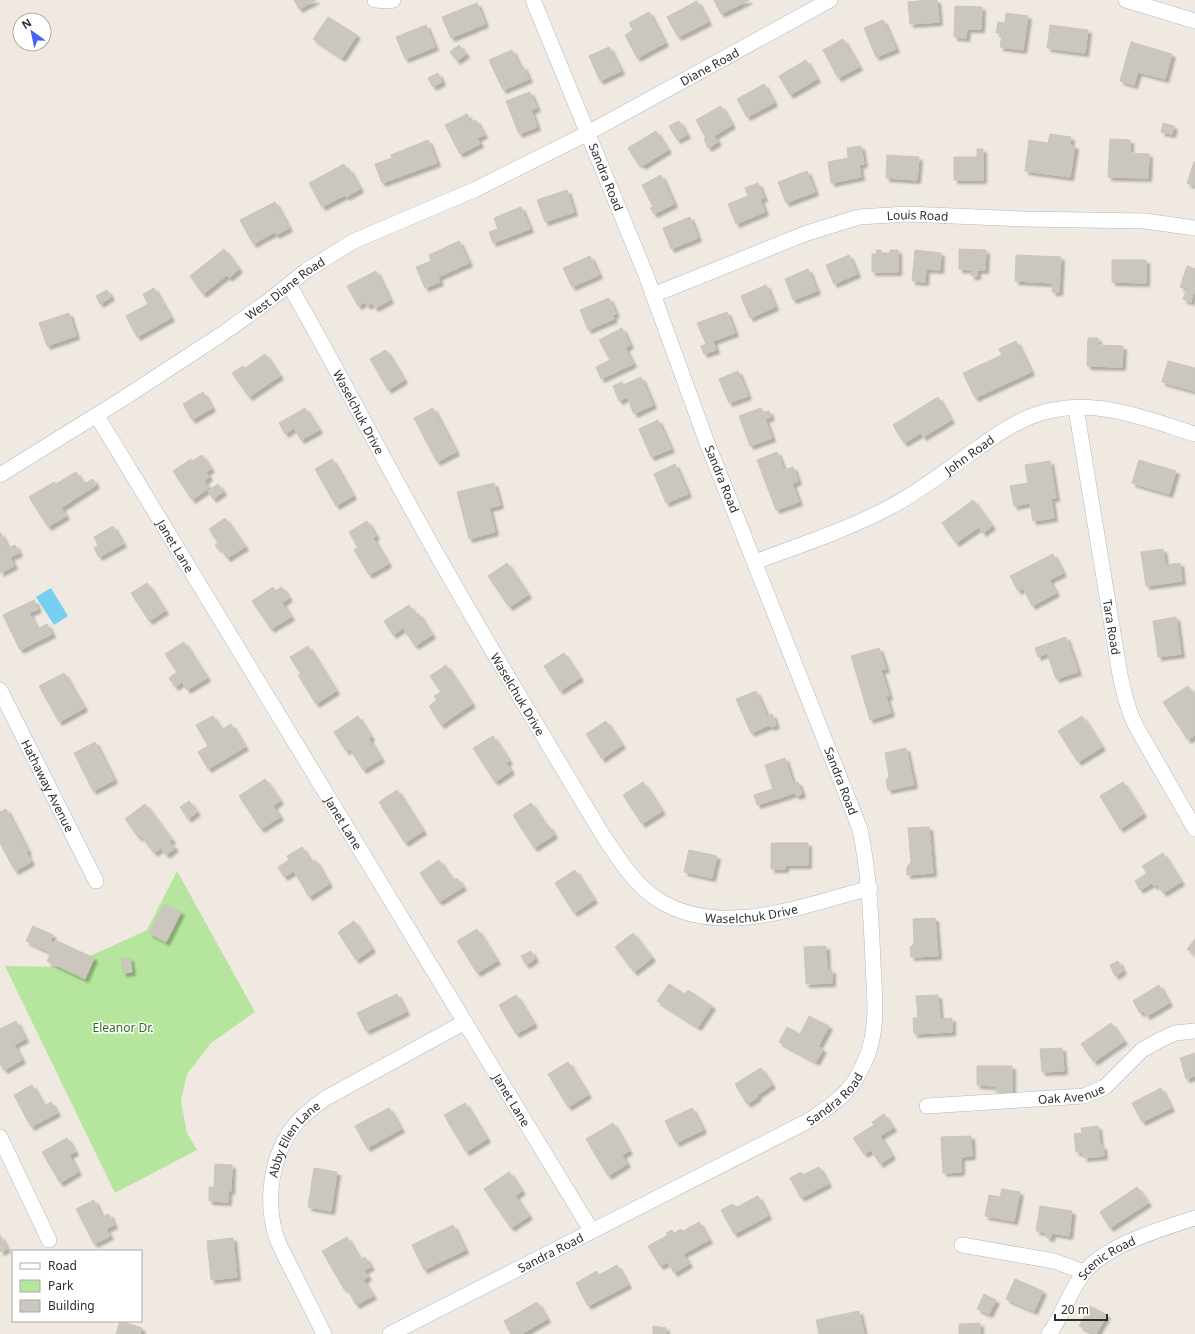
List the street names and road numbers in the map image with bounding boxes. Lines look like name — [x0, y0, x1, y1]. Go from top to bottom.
street label: Diane Road — [677, 43, 742, 89]
street label: Sandra Road — [585, 141, 627, 213]
street label: Louis Road — [886, 205, 949, 224]
street label: West Diane Road — [242, 253, 328, 323]
street label: Waselchuk Drive — [329, 367, 389, 457]
street label: John Road — [940, 431, 997, 479]
street label: Sandra Road — [701, 443, 743, 515]
street label: Janet Lane — [153, 515, 199, 576]
street label: Tara Road — [1099, 598, 1125, 656]
street label: Waselchuk Drive — [487, 650, 549, 739]
street label: Hathaway Avenue — [18, 736, 79, 835]
street label: Sandra Road — [820, 745, 862, 817]
street label: Janet Lane — [321, 792, 367, 853]
street label: Waselchuk Drive — [704, 900, 800, 927]
street label: Janet Lane — [489, 1069, 535, 1130]
street label: Sandra Road — [803, 1069, 866, 1129]
street label: Oak Avenue — [1037, 1080, 1107, 1107]
street label: Abby Ellen Lane — [264, 1097, 323, 1179]
street label: Sandra Road — [515, 1228, 586, 1276]
street label: Scenic Road — [1073, 1232, 1138, 1283]

